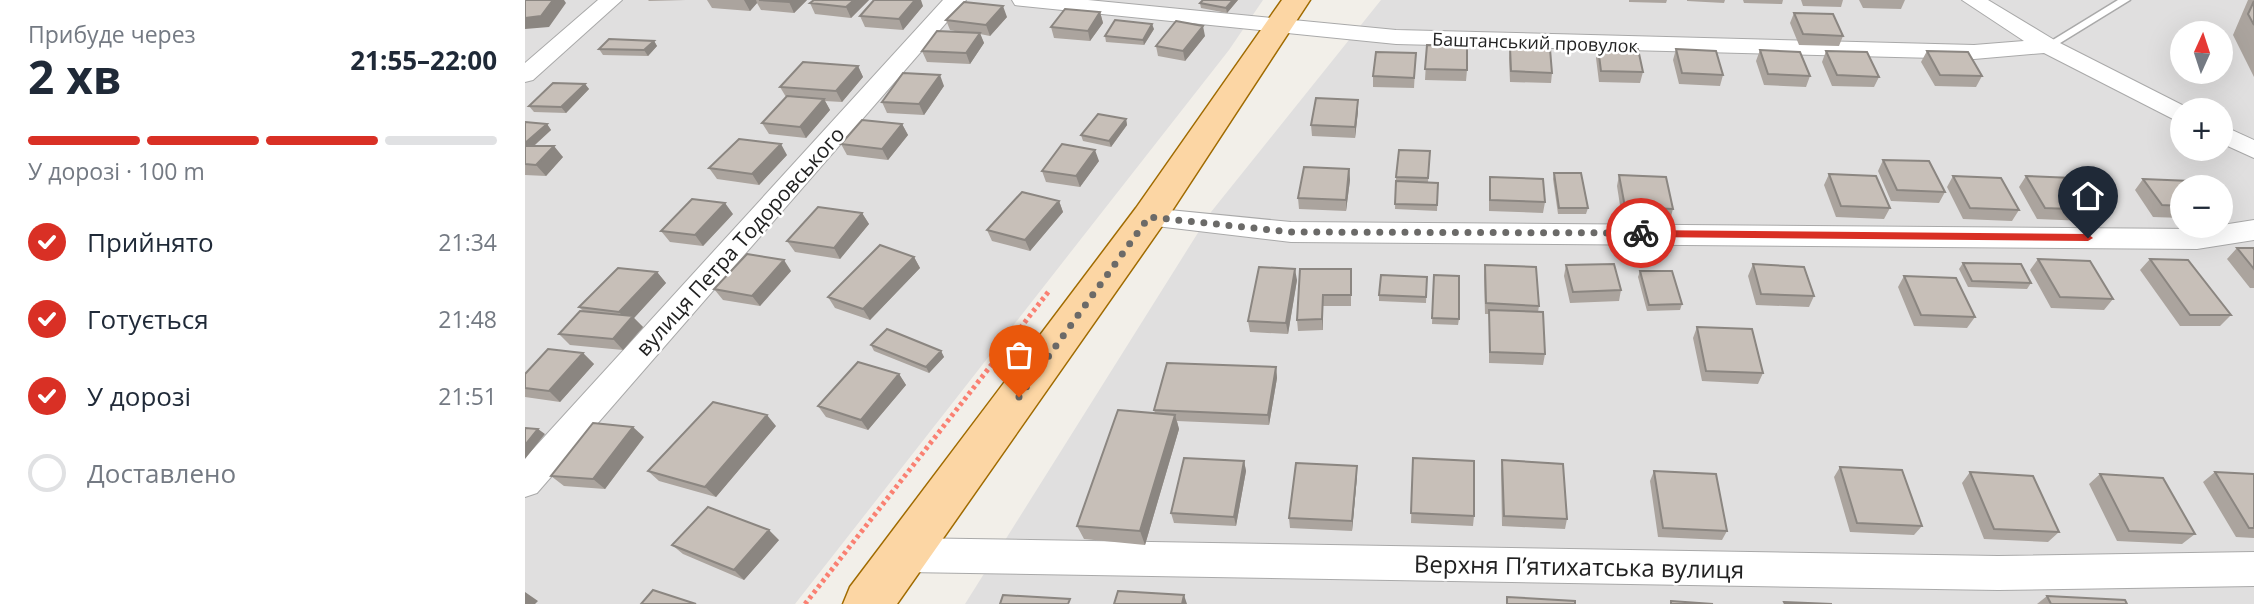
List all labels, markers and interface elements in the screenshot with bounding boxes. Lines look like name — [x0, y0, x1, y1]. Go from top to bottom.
text: Прибуде через — [28, 18, 196, 50]
north arrow — [2170, 21, 2233, 84]
map controls — [2170, 21, 2233, 238]
street label: Баштанський провулок — [1432, 26, 1639, 58]
text: 21:55–22:00 — [350, 42, 497, 78]
text: 2 хв — [28, 45, 122, 107]
button: + — [2170, 98, 2233, 161]
street label: вулиця Петра Тодоровського — [630, 120, 850, 362]
text: У дорозі · 100 m — [28, 155, 205, 187]
pin — [2058, 166, 2118, 238]
button: − — [2170, 175, 2233, 238]
icon: home — [2069, 177, 2107, 215]
courier — [1606, 198, 1676, 268]
icon: bike — [1622, 214, 1660, 252]
icon: check — [28, 223, 66, 261]
text: Прийнято — [87, 224, 214, 260]
text: 21:34 — [438, 226, 497, 258]
icon: check — [28, 300, 66, 338]
text: Готується — [87, 301, 209, 337]
text: 21:48 — [438, 303, 497, 335]
pin — [989, 325, 1049, 397]
icon: bag — [1000, 336, 1038, 374]
icon: check — [28, 377, 66, 415]
text: У дорозі — [87, 378, 191, 414]
text: 21:51 — [438, 380, 497, 412]
text: Доставлено — [87, 455, 236, 491]
street label: Верхня Пʼятихатська вулиця — [1414, 547, 1744, 585]

